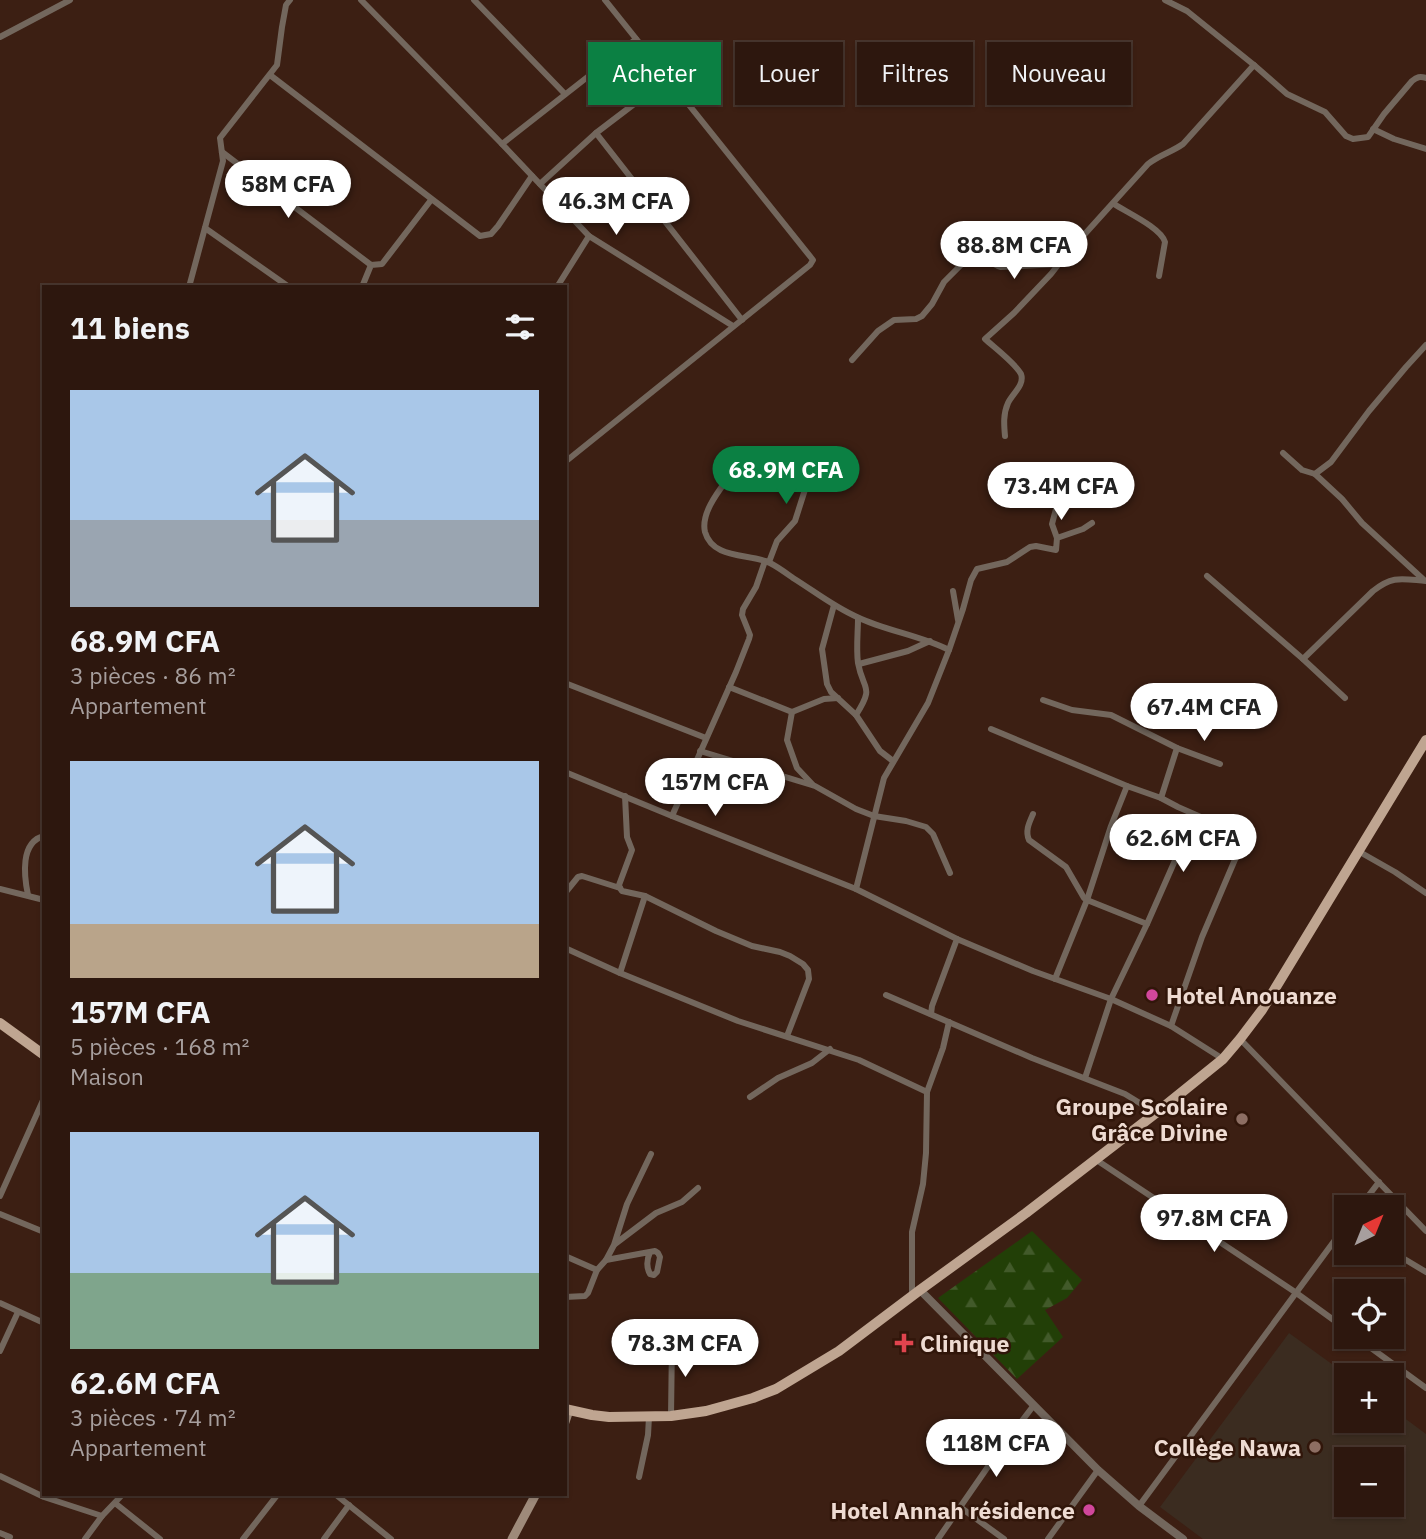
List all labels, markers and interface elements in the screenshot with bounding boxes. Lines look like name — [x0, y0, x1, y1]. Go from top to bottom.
chip: Acheter — [588, 42, 721, 105]
chip: Louer — [735, 42, 843, 105]
chip: Filtres — [857, 42, 973, 105]
chip: Nouveau — [987, 42, 1131, 105]
pin: 58M CFA — [223, 160, 353, 220]
text: 58M CFA — [241, 168, 335, 198]
pin: 46.3M CFA — [536, 177, 696, 237]
text: 46.3M CFA — [559, 185, 673, 215]
pin: 88.8M CFA — [934, 222, 1094, 281]
text: 88.8M CFA — [957, 229, 1071, 259]
text: 11 biens — [70, 308, 190, 347]
icon: filters — [501, 308, 539, 346]
icon: home — [242, 435, 368, 561]
pin: 68.9M CFA — [706, 447, 866, 506]
text: 68.9M CFA — [729, 454, 843, 484]
pin: 73.4M CFA — [981, 462, 1141, 522]
text: 73.4M CFA — [1004, 470, 1118, 500]
text: 68.9M CFA — [70, 621, 220, 660]
text: 3 pièces · 86 m² — [70, 660, 236, 690]
pin: 67.4M CFA — [1124, 684, 1284, 743]
text: Appartement — [70, 690, 207, 720]
text: 67.4M CFA — [1147, 691, 1261, 721]
pin: 157M CFA — [643, 758, 787, 818]
text: 157M CFA — [661, 766, 769, 796]
icon: home — [242, 806, 368, 932]
pin: 62.6M CFA — [1103, 814, 1263, 874]
text: 62.6M CFA — [1126, 822, 1240, 852]
place label: Hotel Anouanze — [1166, 980, 1337, 1010]
marker: Hotel Anouanze — [1144, 987, 1160, 1003]
text: 157M CFA — [70, 992, 211, 1031]
text: 5 pièces · 168 m² — [70, 1031, 249, 1061]
text: Maison — [70, 1061, 144, 1091]
place label: Groupe Scolaire Grâce Divine — [1055, 1091, 1228, 1147]
marker: Groupe Scolaire Grâce Divine — [1234, 1111, 1250, 1127]
icon: home — [242, 1177, 368, 1303]
pin: 97.8M CFA — [1134, 1194, 1294, 1254]
north arrow — [1334, 1195, 1404, 1265]
map controls — [1334, 1195, 1404, 1517]
text: 97.8M CFA — [1157, 1202, 1271, 1232]
button: locate — [1334, 1279, 1404, 1349]
pin: 78.3M CFA — [605, 1320, 765, 1379]
text: 78.3M CFA — [628, 1327, 742, 1357]
place label: Clinique — [920, 1328, 1009, 1358]
marker: Clinique — [894, 1333, 914, 1353]
text: 62.6M CFA — [70, 1363, 220, 1402]
button: + — [1334, 1363, 1404, 1433]
text: 3 pièces · 74 m² — [70, 1402, 236, 1432]
pin: 118M CFA — [924, 1420, 1068, 1479]
text: 118M CFA — [942, 1427, 1050, 1457]
text: Appartement — [70, 1432, 207, 1462]
place label: Collège Nawa — [1154, 1432, 1301, 1462]
marker: Collège Nawa — [1307, 1439, 1323, 1455]
button: − — [1334, 1447, 1404, 1517]
place label: Hotel Annah résidence — [830, 1495, 1075, 1525]
marker: Hotel Annah résidence — [1081, 1502, 1097, 1518]

